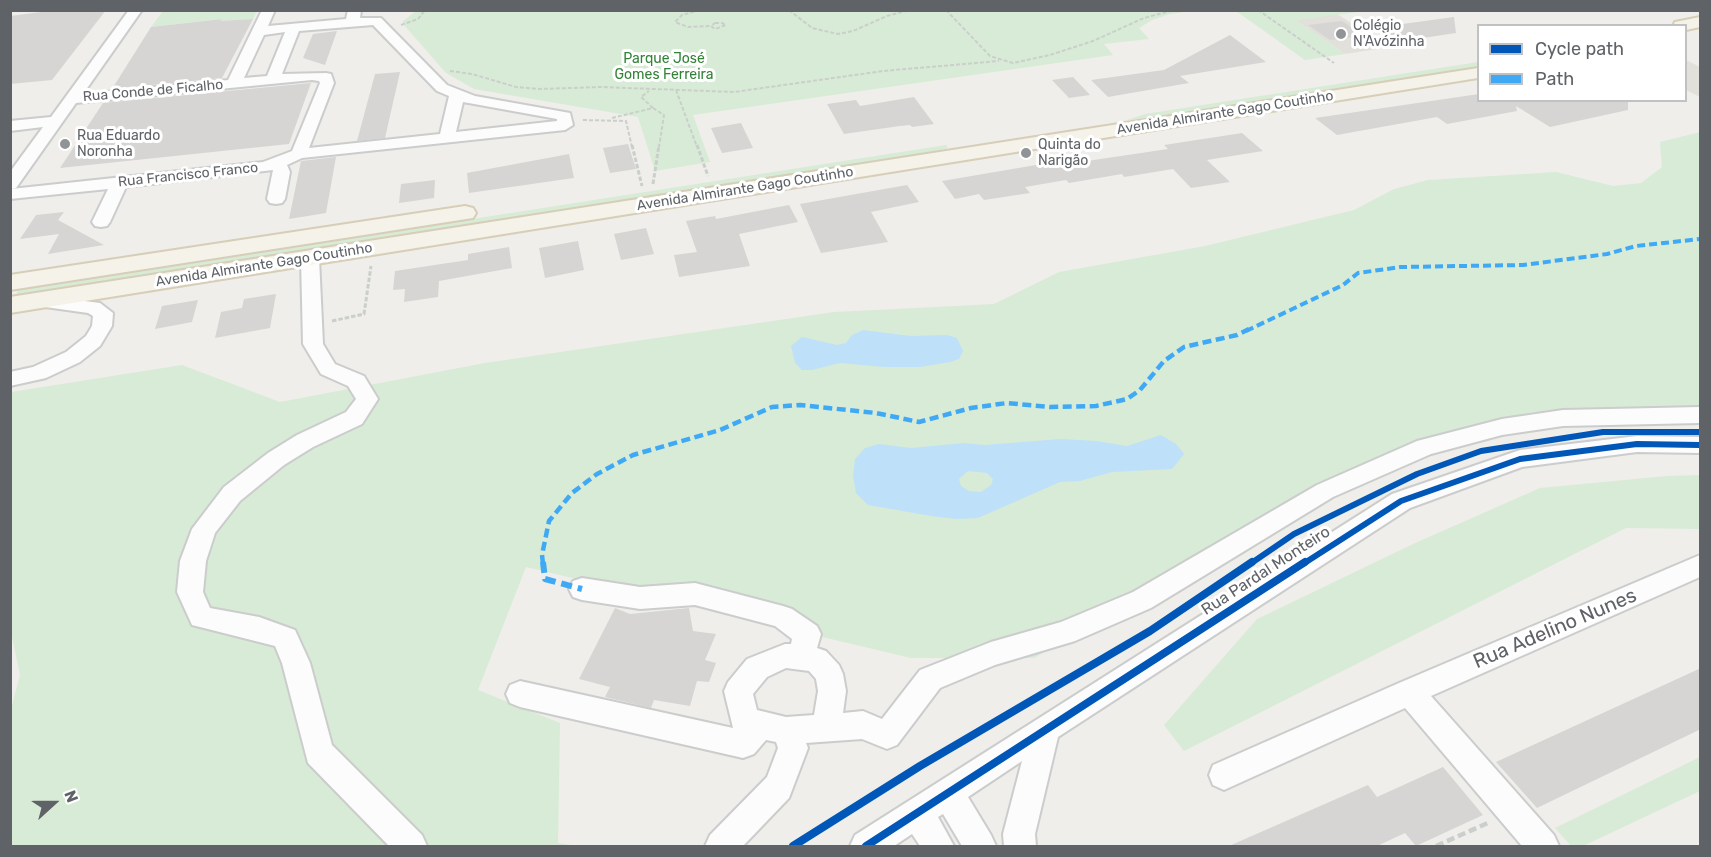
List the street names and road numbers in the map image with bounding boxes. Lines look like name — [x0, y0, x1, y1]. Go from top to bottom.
street label: Rua Conde de Ficalho — [82, 76, 224, 106]
street label: Avenida Almirante Gago Coutinho — [1115, 88, 1335, 138]
street label: Rua Francisco Franco — [117, 159, 259, 191]
street label: Avenida Almirante Gago Coutinho — [635, 164, 855, 214]
street label: Avenida Almirante Gago Coutinho — [154, 240, 374, 290]
street label: Rua Pardal Monteiro — [1198, 522, 1334, 620]
street label: Rua Adelino Nunes — [1470, 584, 1640, 674]

